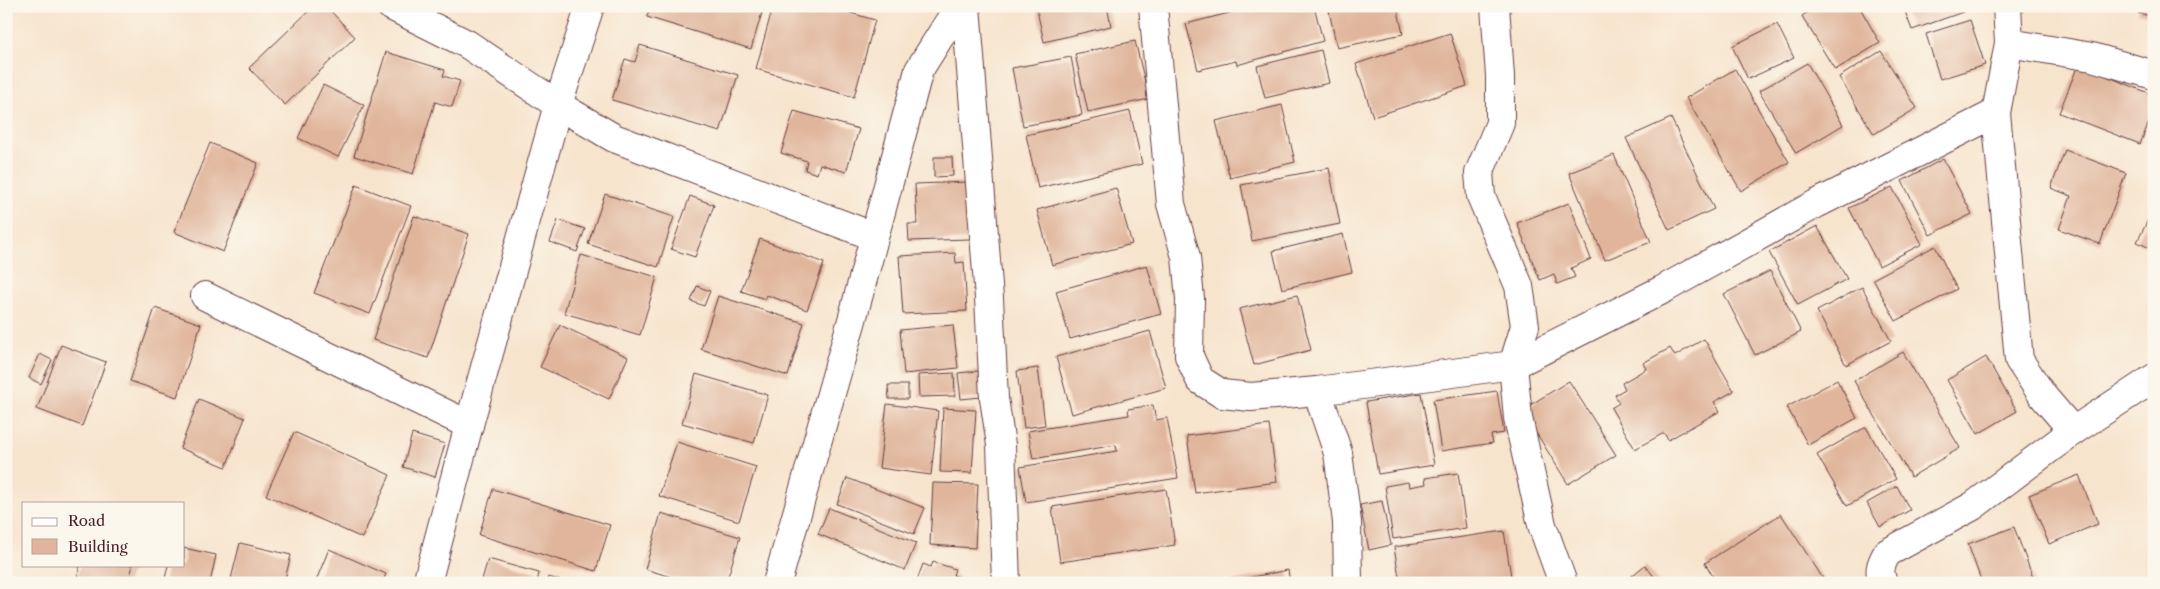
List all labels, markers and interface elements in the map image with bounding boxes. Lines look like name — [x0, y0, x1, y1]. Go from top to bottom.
legend — [22, 502, 185, 566]
text: Road — [68, 511, 105, 530]
text: Building — [68, 537, 128, 556]

